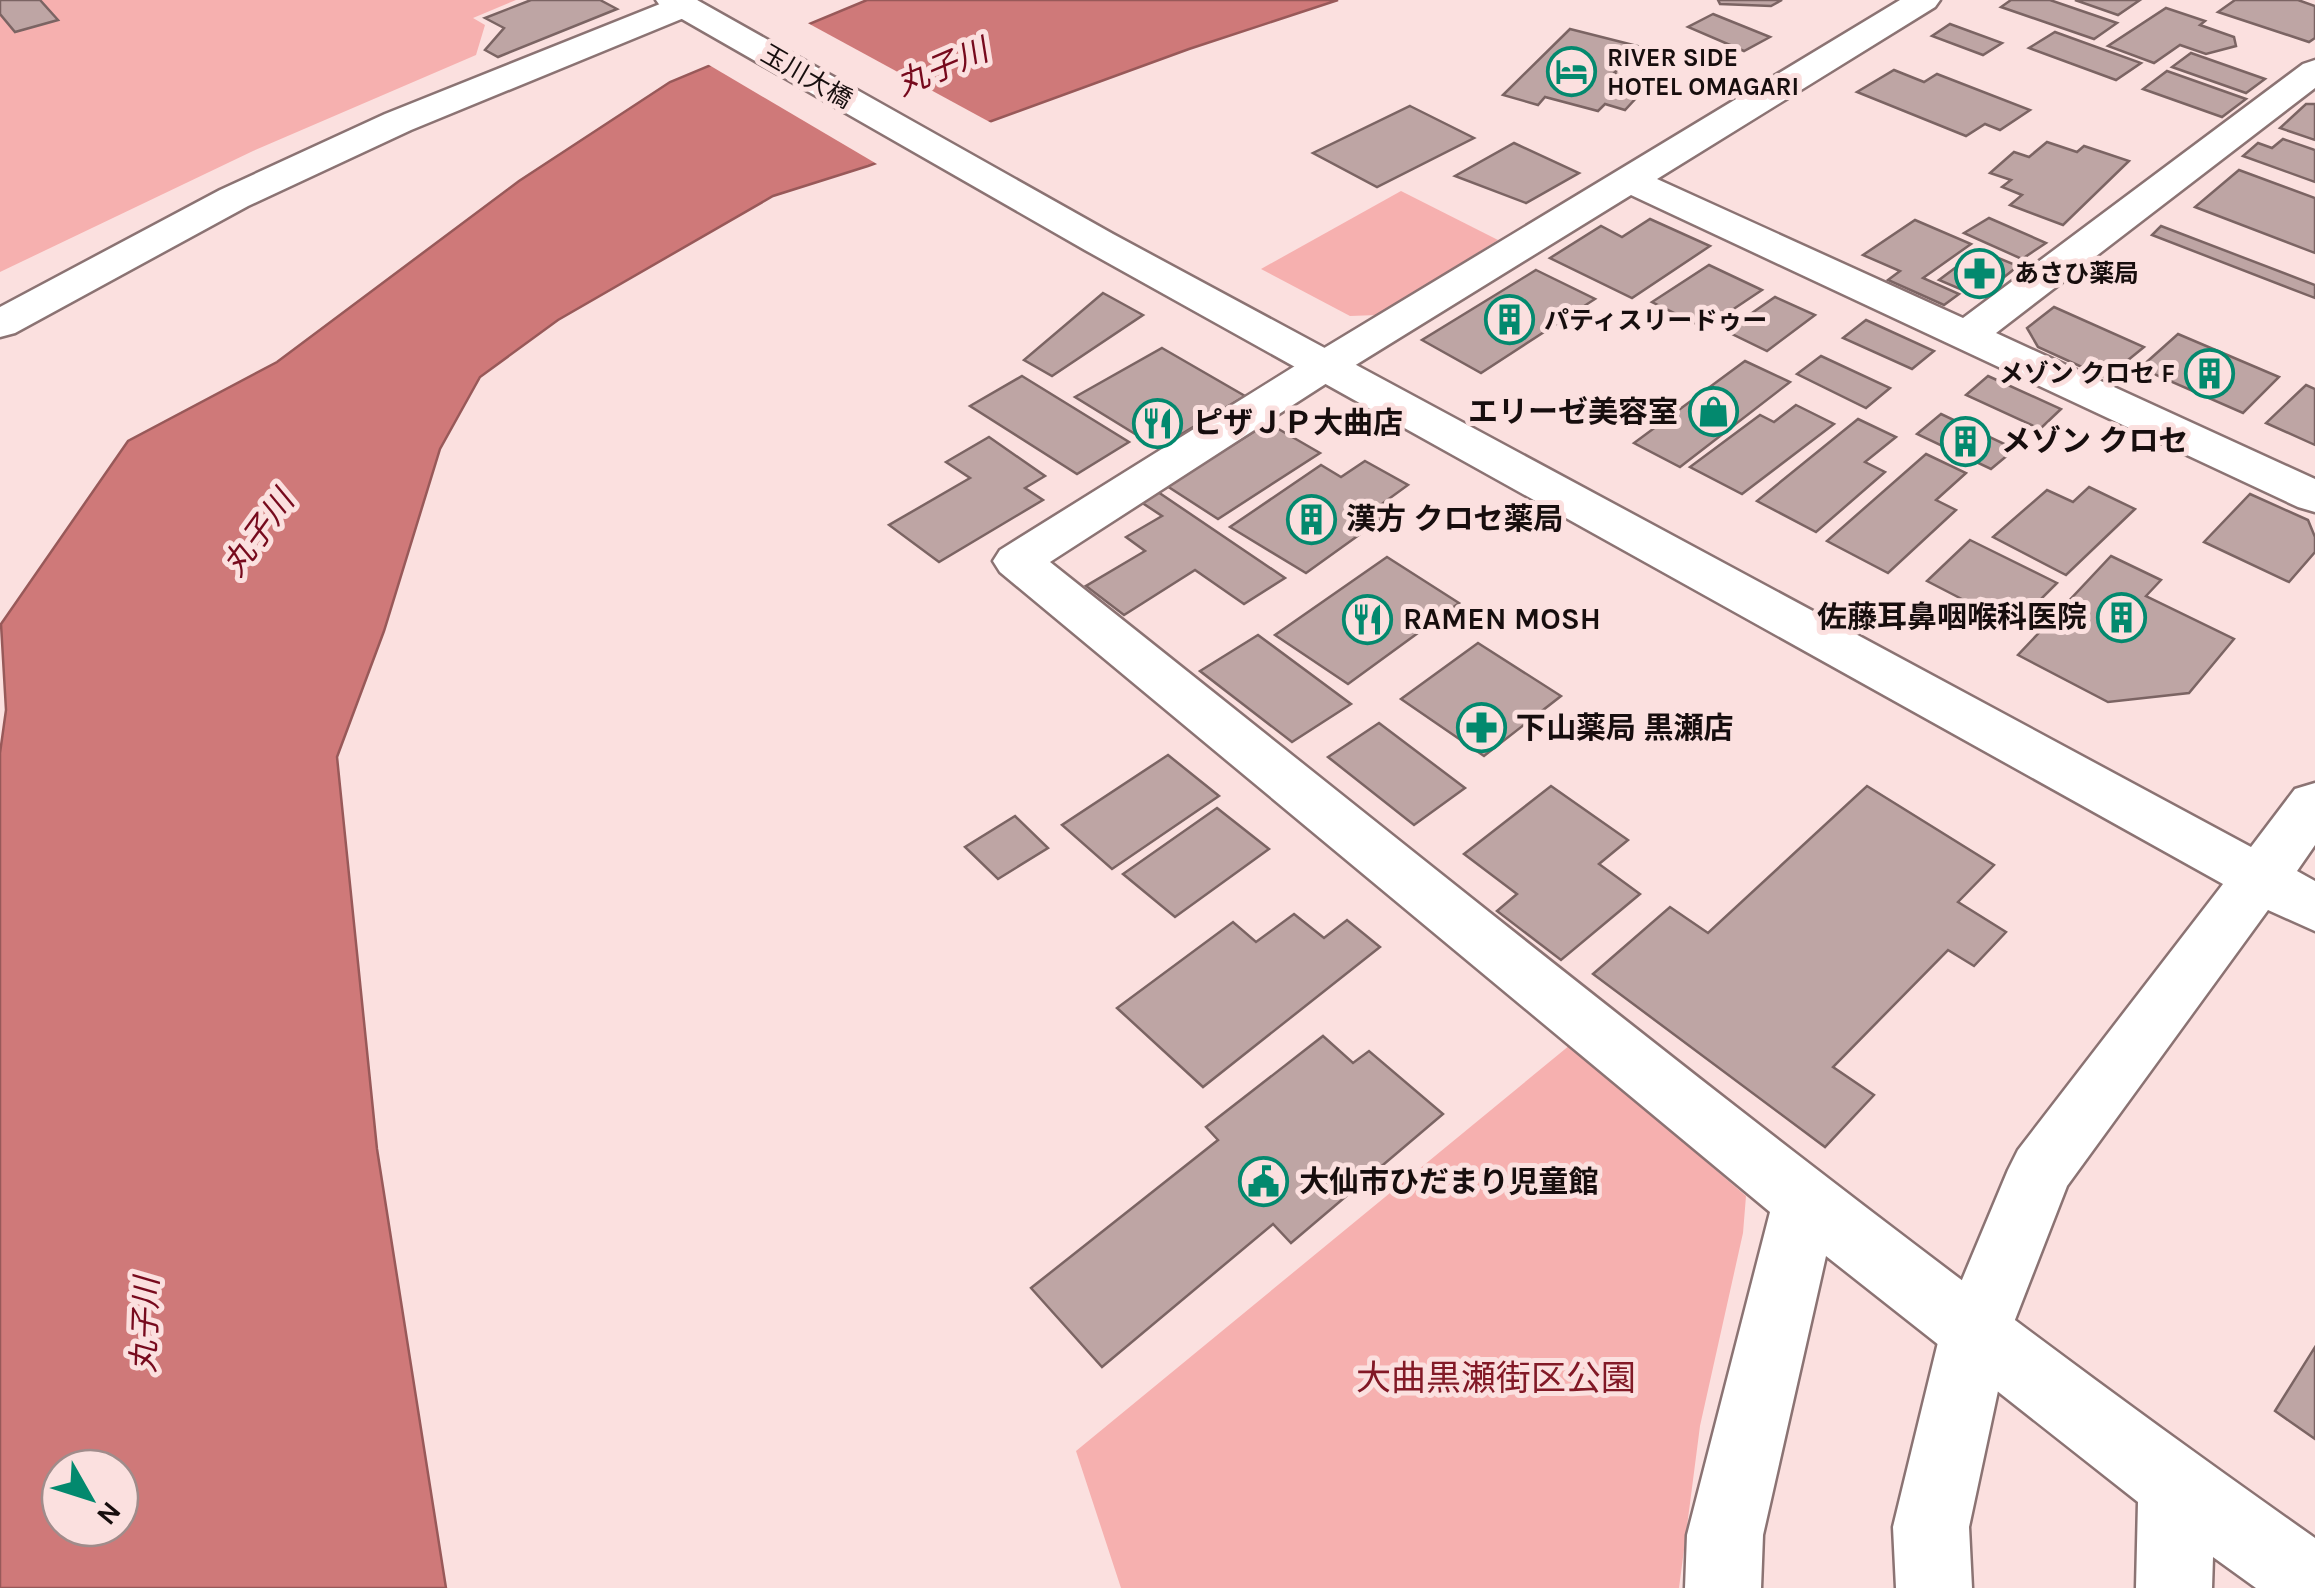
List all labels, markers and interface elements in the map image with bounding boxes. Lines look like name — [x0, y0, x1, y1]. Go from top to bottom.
water label: 丸子川 — [891, 31, 996, 103]
street label: 玉川大橋 — [756, 39, 857, 114]
place label: RIVER SIDE HOTEL OMAGARI — [1607, 43, 1799, 101]
hotel icon: RIVER SIDE HOTEL OMAGARI — [1546, 45, 1598, 97]
pharmacy icon: あさひ薬局 — [1953, 247, 2005, 299]
place label: あさひ薬局 — [2014, 259, 2139, 288]
building icon: パティスリードゥー — [1483, 294, 1535, 346]
place label: パティスリードゥー — [1544, 306, 1768, 335]
building icon: メゾン クロセ F — [2184, 347, 2236, 399]
place label: メゾン クロセ F — [1999, 359, 2175, 388]
shop icon: エリーゼ美容室 — [1687, 386, 1739, 438]
place label: エリーゼ美容室 — [1468, 394, 1678, 430]
restaurant icon: ピザＪＰ大曲店 — [1132, 397, 1184, 449]
place label: ピザＪＰ大曲店 — [1193, 405, 1403, 441]
building icon: メゾン クロセ — [1940, 415, 1992, 467]
place label: メゾン クロセ — [2001, 423, 2189, 459]
water label: 丸子川 — [215, 481, 303, 583]
building icon: 漢方 クロセ薬局 — [1285, 493, 1337, 545]
place label: 漢方 クロセ薬局 — [1346, 501, 1564, 537]
building icon: 佐藤耳鼻咽喉科医院 — [2096, 591, 2148, 643]
restaurant icon: RAMEN MOSH — [1342, 593, 1394, 645]
place label: 佐藤耳鼻咽喉科医院 — [1817, 599, 2087, 635]
place label: RAMEN MOSH — [1403, 601, 1601, 637]
pharmacy icon: 下山薬局 黒瀬店 — [1455, 702, 1507, 754]
place label: 下山薬局 黒瀬店 — [1516, 710, 1734, 746]
public building icon: 大仙市ひだまり児童館 — [1238, 1156, 1290, 1208]
place label: 大仙市ひだまり児童館 — [1299, 1164, 1598, 1200]
water label: 丸子川 — [125, 1273, 166, 1374]
park label: 大曲黒瀬街区公園 — [1356, 1358, 1636, 1399]
north arrow — [40, 1448, 140, 1548]
text: N — [90, 1495, 128, 1532]

